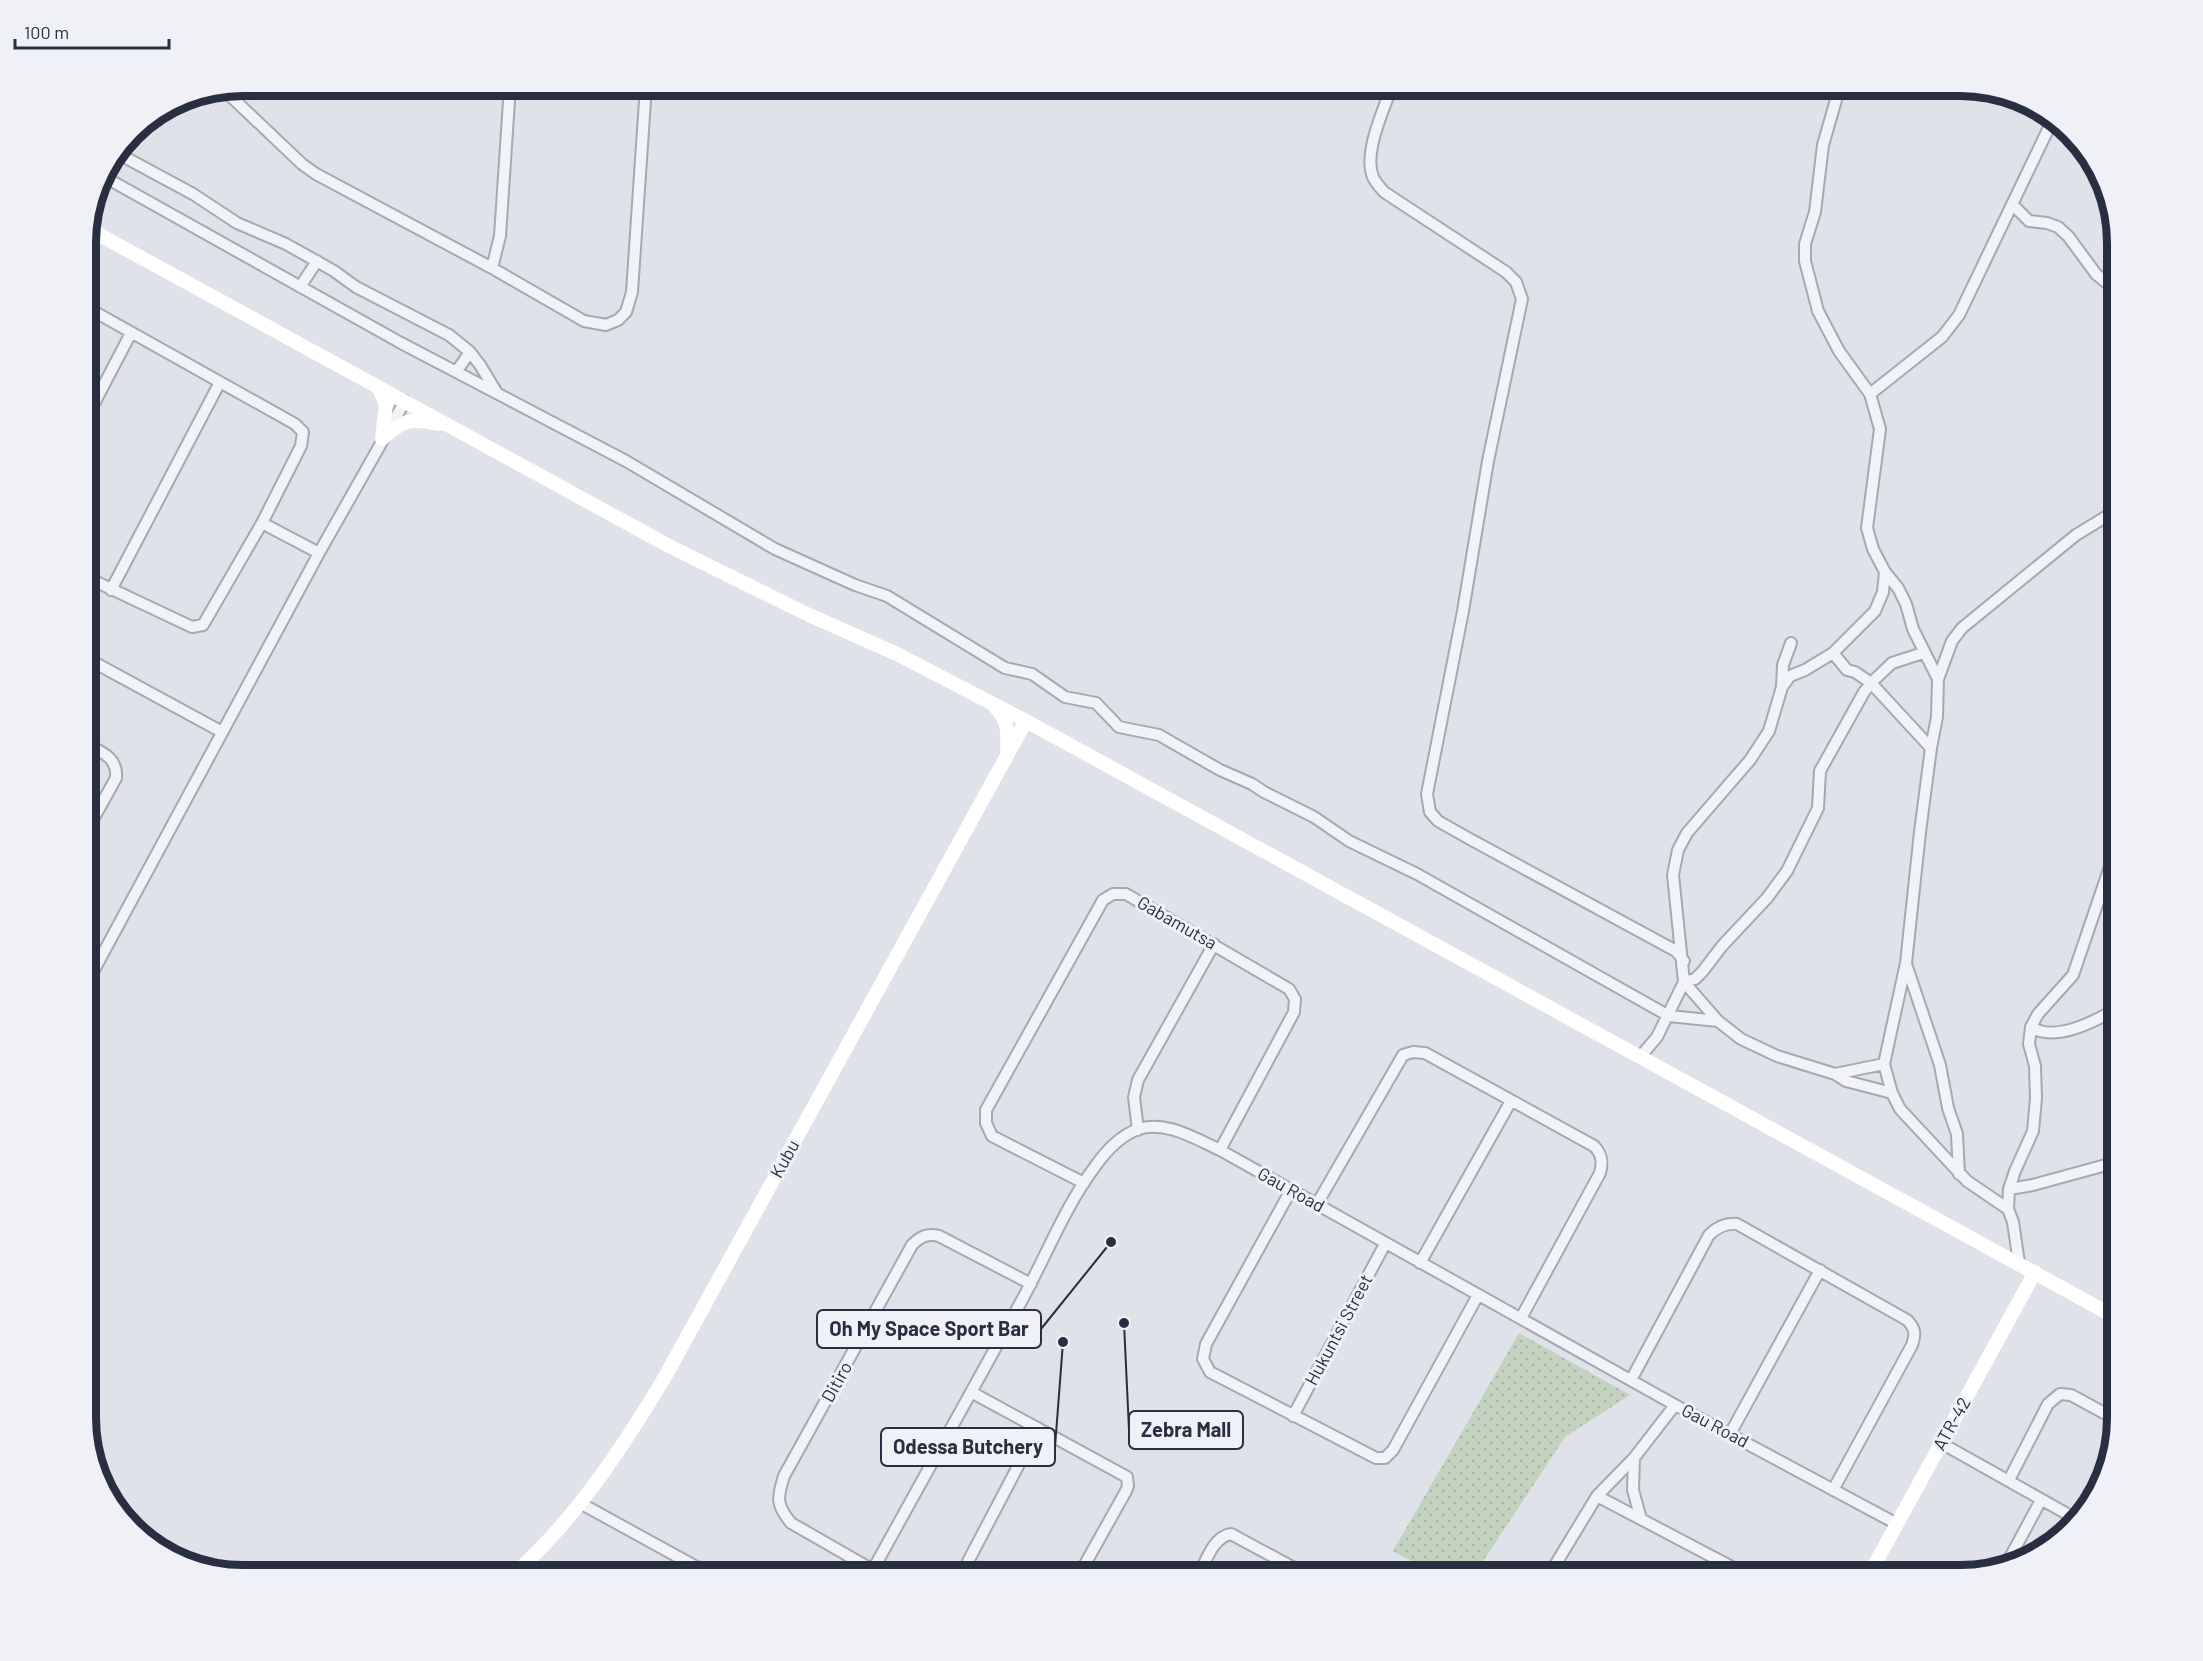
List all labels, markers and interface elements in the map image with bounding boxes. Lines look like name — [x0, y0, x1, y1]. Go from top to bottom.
scale bar — [15, 12, 170, 50]
text: 100 m — [24, 21, 69, 43]
street label: Gabamutsa — [1134, 891, 1221, 954]
street label: Kubu — [765, 1136, 803, 1181]
street label: Gau Road — [1254, 1162, 1329, 1216]
street label: Hukuntsi Street — [1300, 1270, 1377, 1389]
callout: Oh My Space Sport Bar — [817, 1310, 1041, 1348]
text: Oh My Space Sport Bar — [829, 1316, 1029, 1340]
street label: Ditiro — [816, 1357, 856, 1406]
street label: ATR-42 — [1928, 1393, 1975, 1454]
street label: Gau Road — [1678, 1398, 1753, 1452]
callout: Zebra Mall — [1129, 1411, 1243, 1449]
text: Zebra Mall — [1141, 1417, 1231, 1441]
callout: Odessa Butchery — [881, 1428, 1055, 1466]
text: Odessa Butchery — [893, 1434, 1043, 1458]

